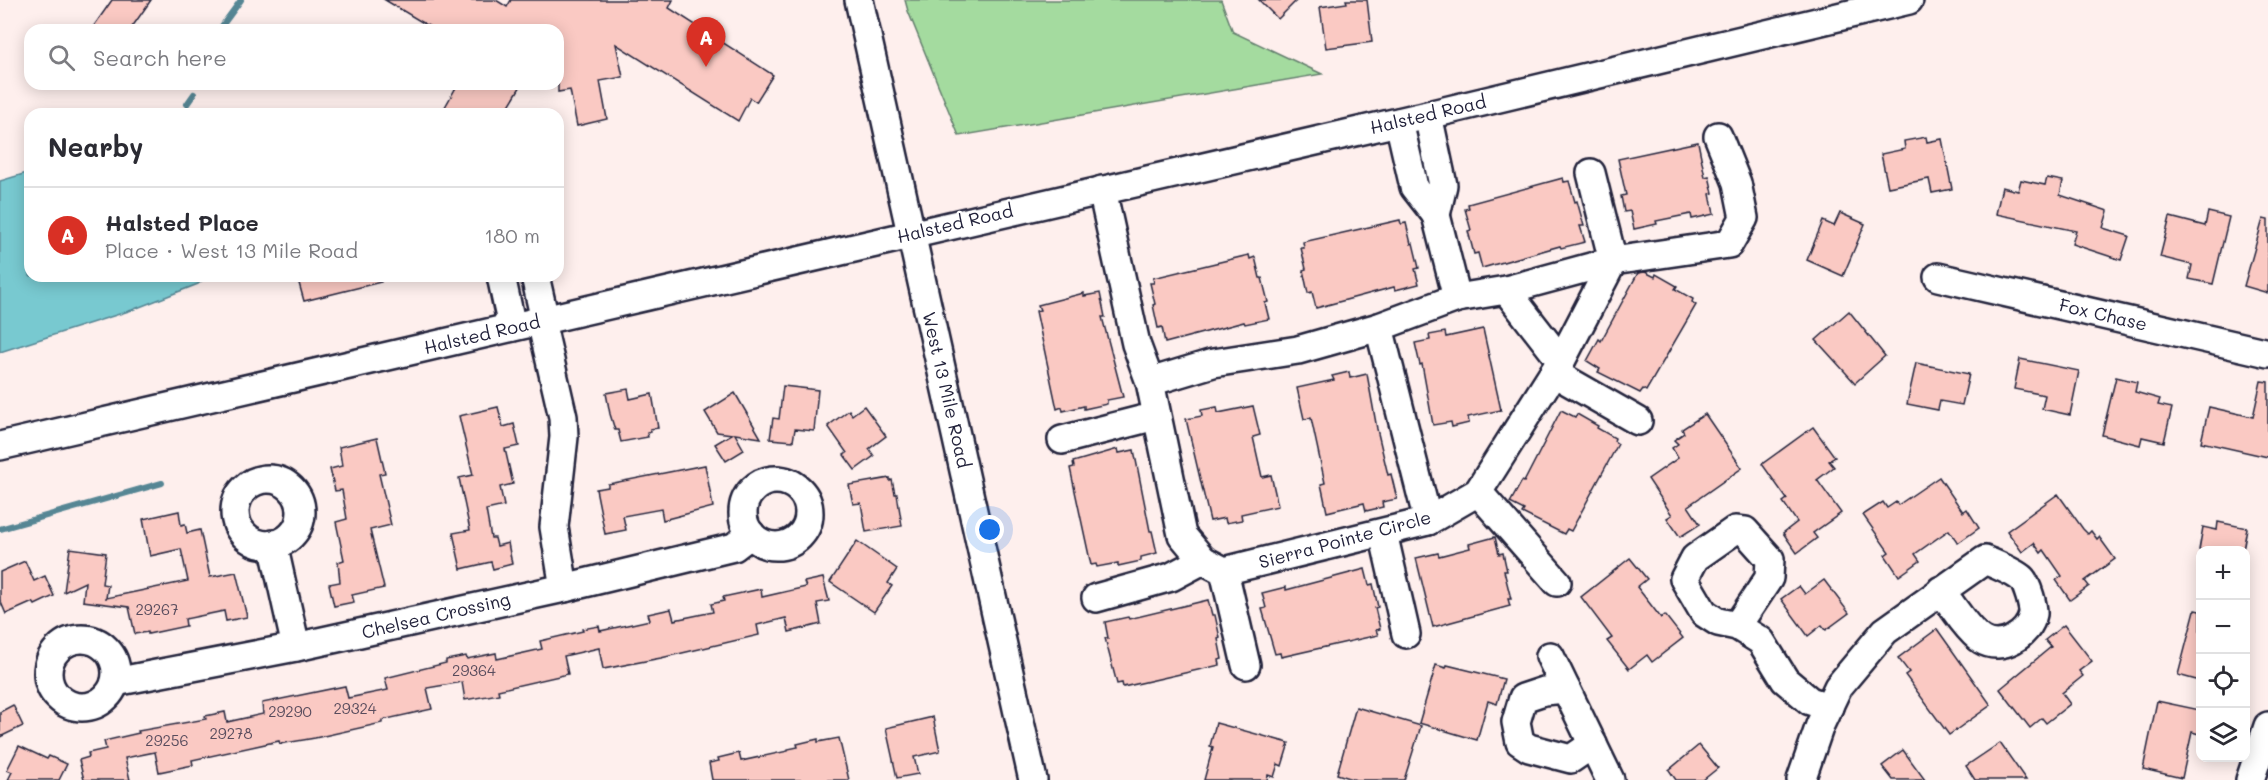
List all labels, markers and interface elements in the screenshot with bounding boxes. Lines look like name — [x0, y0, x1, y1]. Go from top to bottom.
pin: A — [686, 17, 726, 67]
search box — [24, 24, 564, 90]
icon: search — [45, 41, 78, 74]
text: Search here — [93, 43, 227, 72]
street label: Halsted Road — [1367, 89, 1488, 139]
text: Nearby — [48, 130, 143, 164]
street label: Halsted Road — [894, 198, 1015, 248]
text: Halsted Place — [105, 208, 259, 237]
text: A — [61, 222, 74, 248]
text: 180 m — [484, 222, 540, 248]
text: Place · West 13 Mile Road — [105, 237, 358, 263]
street label: Fox Chase — [2057, 292, 2150, 336]
street label: Halsted Road — [421, 309, 542, 359]
street label: West 13 Mile Road — [917, 309, 977, 470]
street label: Sierra Pointe Circle — [1256, 504, 1434, 574]
your location — [975, 515, 1004, 544]
map controls — [2196, 546, 2250, 762]
button: + — [2196, 546, 2250, 600]
street label: Chelsea Crossing — [359, 586, 512, 644]
house number: 29267 — [136, 599, 178, 619]
button: − — [2196, 600, 2250, 654]
button: locate — [2196, 654, 2250, 708]
house number: 29364 — [452, 660, 496, 680]
house number: 29324 — [333, 698, 377, 718]
house number: 29290 — [268, 701, 312, 721]
button: layers — [2196, 708, 2250, 762]
house number: 29278 — [210, 723, 253, 743]
house number: 29256 — [145, 730, 189, 750]

